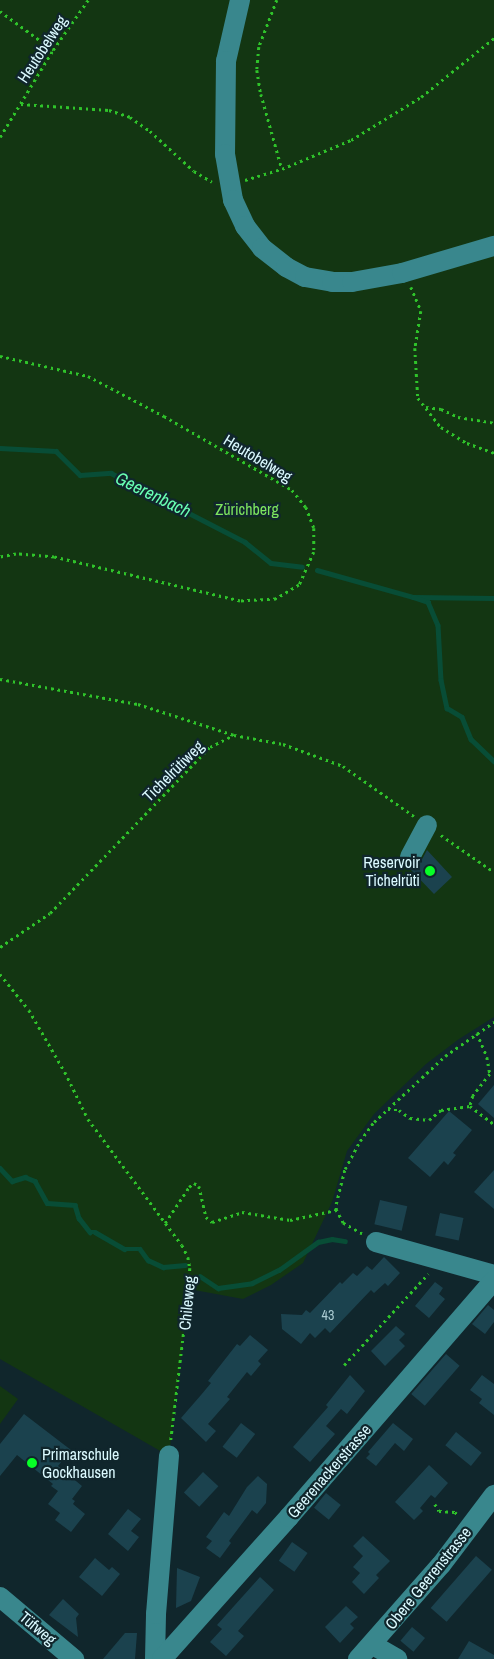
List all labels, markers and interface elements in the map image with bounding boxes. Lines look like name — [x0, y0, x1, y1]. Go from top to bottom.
street label: Heutobelweg — [13, 12, 71, 86]
street label: Heutobelweg — [220, 430, 296, 486]
water label: Geerenbach — [112, 467, 194, 523]
park label: Zürichberg — [215, 499, 279, 519]
street label: Tichelrütiweg — [138, 736, 208, 806]
place label: Reservoir Tichelrüti — [363, 852, 420, 890]
marker: Reservoir Tichelrüti — [424, 865, 436, 877]
street label: Chileweg — [175, 1275, 199, 1331]
house number: 43 — [322, 1307, 334, 1323]
street label: Geerenackerstrasse — [283, 1420, 375, 1522]
place label: Primarschule Gockhausen — [42, 1444, 119, 1482]
marker: Primarschule Gockhausen — [26, 1457, 38, 1469]
street label: Obere Geerenstrasse — [381, 1523, 475, 1633]
street label: Tüfweg — [16, 1607, 60, 1649]

